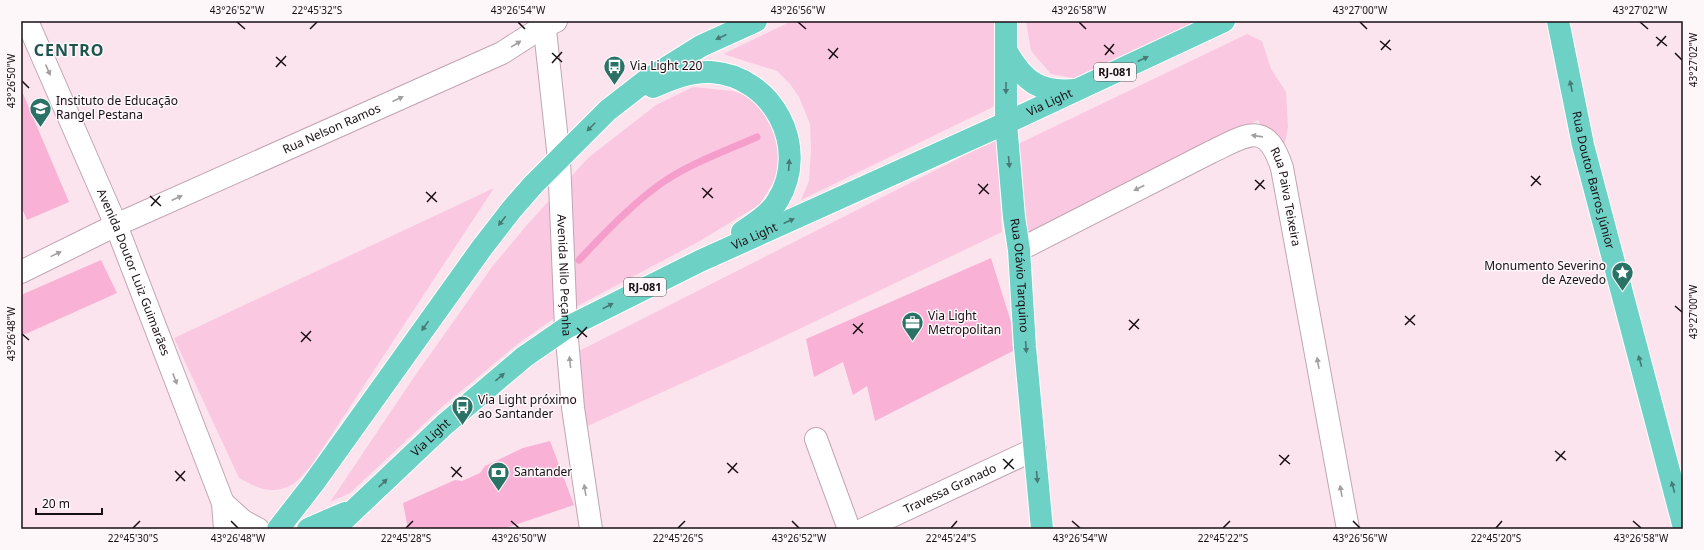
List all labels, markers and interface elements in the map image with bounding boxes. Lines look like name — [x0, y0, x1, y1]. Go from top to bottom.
text: 43°26'52"W — [210, 3, 265, 17]
text: 22°45'32"S — [292, 3, 343, 17]
text: 43°26'54"W — [491, 3, 546, 17]
text: 43°26'56"W — [771, 3, 826, 17]
text: 43°26'58"W — [1052, 3, 1107, 17]
text: 43°27'00"W — [1333, 3, 1388, 17]
text: 43°27'02"W — [1613, 3, 1668, 17]
text: 43°27'02"W — [1686, 32, 1700, 87]
one-way arrow — [715, 34, 726, 40]
district label: CENTRO — [34, 39, 104, 61]
one-way arrow — [511, 40, 521, 48]
text: 43°26'50"W — [4, 53, 18, 108]
bus stop icon: Via Light 220 — [601, 53, 627, 86]
one-way arrow — [1137, 56, 1149, 62]
place label: Via Light 220 — [630, 57, 703, 74]
road number: RJ-081 — [1094, 63, 1136, 81]
one-way arrow — [45, 64, 51, 75]
one-way arrow — [1567, 79, 1573, 92]
one-way arrow — [1003, 82, 1009, 95]
street label: Via Light — [1024, 84, 1076, 120]
place label: Instituto de Educação Rangel Pestana — [56, 92, 178, 123]
school or university icon: Instituto de Educação Rangel Pestana — [27, 95, 53, 128]
one-way arrow — [393, 96, 404, 102]
street label: Rua Nelson Ramos — [280, 99, 383, 158]
street label: Rua Doutor Barros Júnior — [1568, 110, 1619, 251]
one-way arrow — [586, 122, 596, 132]
one-way arrow — [1251, 133, 1263, 139]
street label: Rua Paiva Teixeira — [1266, 144, 1305, 248]
one-way arrow — [1006, 156, 1013, 168]
one-way arrow — [785, 159, 792, 171]
one-way arrow — [1134, 185, 1145, 191]
street label: Avenida Doutor Luiz Guimarães — [93, 186, 175, 358]
one-way arrow — [172, 195, 183, 201]
street label: Avenida Nilo Peçanha — [553, 214, 576, 337]
one-way arrow — [498, 216, 507, 227]
street label: Rua Otávio Tarquino — [1006, 217, 1033, 333]
street label: Via Light — [729, 218, 781, 254]
one-way arrow — [783, 218, 795, 224]
one-way arrow — [50, 251, 62, 258]
place label: Monumento Severino de Azevedo — [1484, 257, 1606, 288]
place icon: Monumento Severino de Azevedo — [1609, 260, 1635, 293]
road number: RJ-081 — [624, 278, 666, 296]
text: 43°27'00"W — [1686, 284, 1700, 339]
one-way arrow — [602, 303, 614, 310]
text: 43°26'48"W — [4, 306, 18, 361]
place label: Via Light Metropolitan — [928, 307, 1001, 338]
office icon: Via Light Metropolitan — [899, 310, 925, 343]
one-way arrow — [421, 320, 429, 331]
one-way arrow — [1022, 341, 1029, 353]
one-way arrow — [566, 355, 573, 368]
one-way arrow — [1637, 355, 1643, 367]
one-way arrow — [1315, 357, 1321, 369]
one-way arrow — [495, 373, 505, 382]
one-way arrow — [173, 374, 179, 386]
place label: Via Light próximo ao Santander — [478, 391, 577, 422]
bus stop icon: Via Light próximo ao Santander — [449, 394, 475, 427]
street label: Via Light — [407, 414, 454, 460]
bank icon: Santander — [485, 459, 511, 492]
street label: Travessa Granado — [901, 459, 999, 517]
place label: Santander — [514, 463, 572, 480]
one-way arrow — [1034, 471, 1041, 483]
one-way arrow — [378, 478, 388, 488]
one-way arrow — [1670, 480, 1676, 492]
one-way arrow — [582, 484, 588, 497]
one-way arrow — [1338, 485, 1344, 497]
scale bar — [36, 490, 102, 516]
text: 20 m — [42, 495, 70, 512]
text: 22°45'30"S — [108, 531, 159, 545]
text: 43°26'48"W — [211, 531, 266, 545]
text: 22°45'28"S — [381, 531, 432, 545]
text: 43°26'50"W — [492, 531, 547, 545]
text: 22°45'26"S — [653, 531, 704, 545]
text: 43°26'52"W — [772, 531, 827, 545]
text: 22°45'24"S — [926, 531, 977, 545]
text: 43°26'54"W — [1053, 531, 1108, 545]
text: 22°45'22"S — [1198, 531, 1249, 545]
text: 43°26'56"W — [1333, 531, 1388, 545]
text: 22°45'20"S — [1471, 531, 1522, 545]
text: 43°26'58"W — [1614, 531, 1669, 545]

